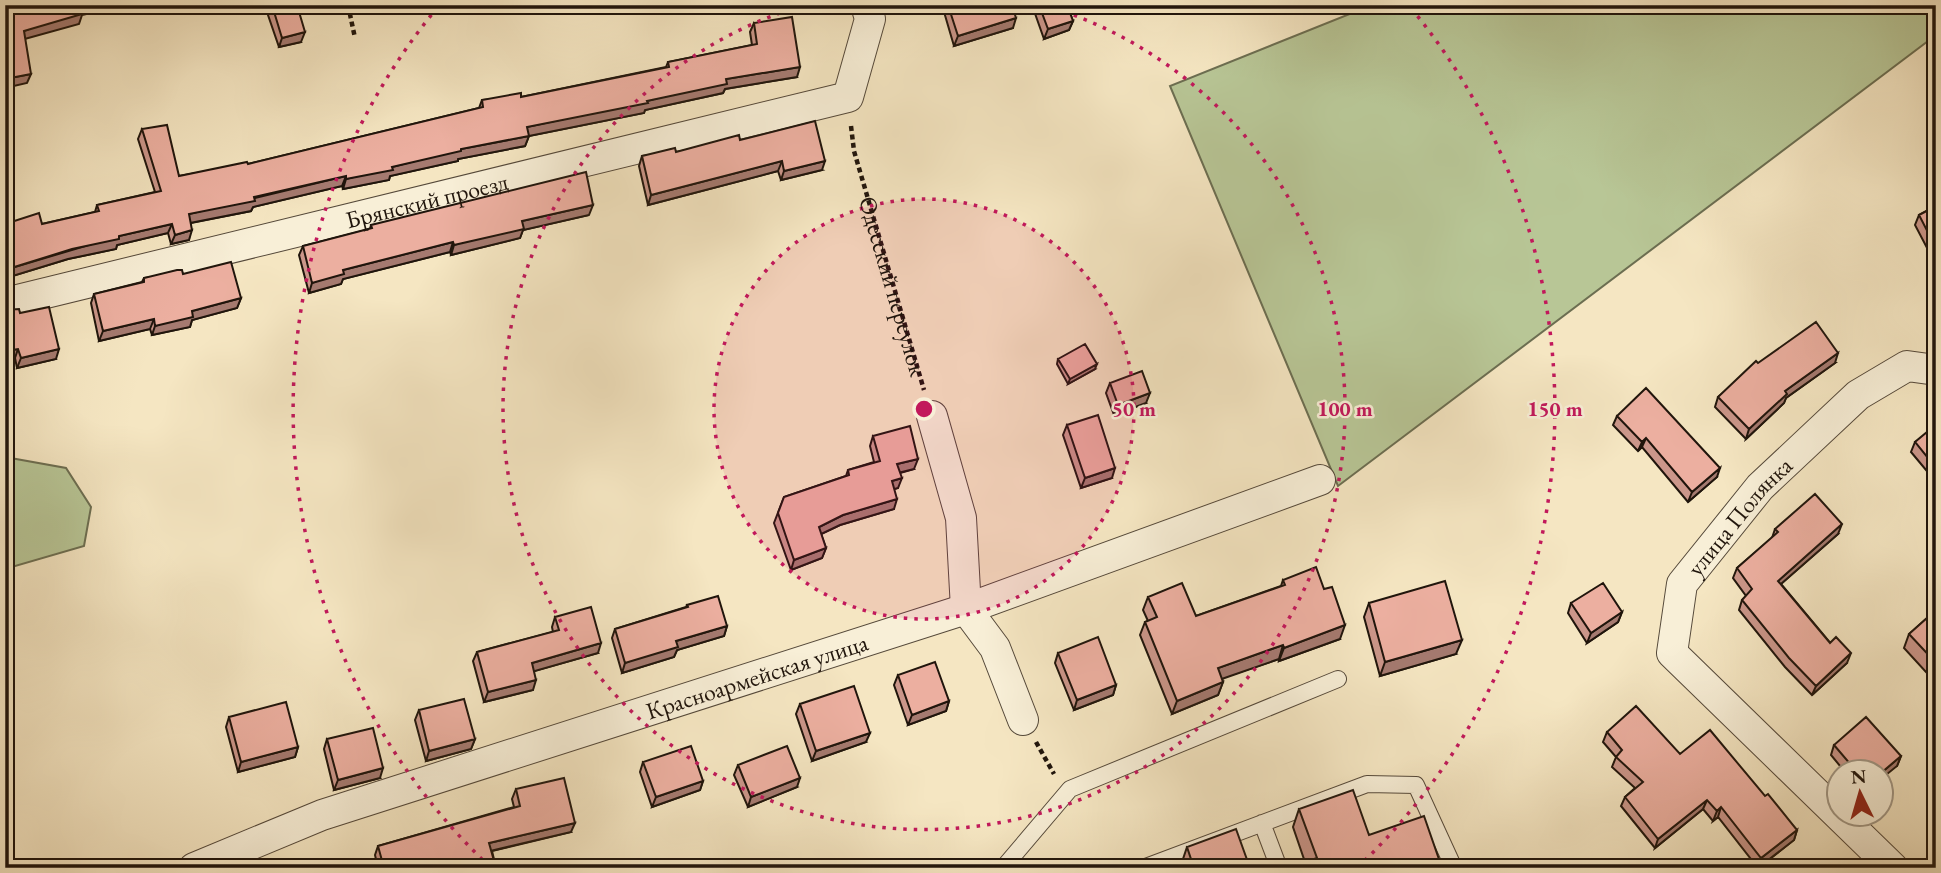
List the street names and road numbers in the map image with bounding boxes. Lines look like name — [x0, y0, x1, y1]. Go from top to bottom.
street label: Брянский проезд — [342, 165, 511, 235]
street label: Одесский переулок — [853, 192, 935, 380]
street label: улица Полянка — [1679, 449, 1799, 582]
street label: Красноармейская улица — [642, 626, 872, 726]

